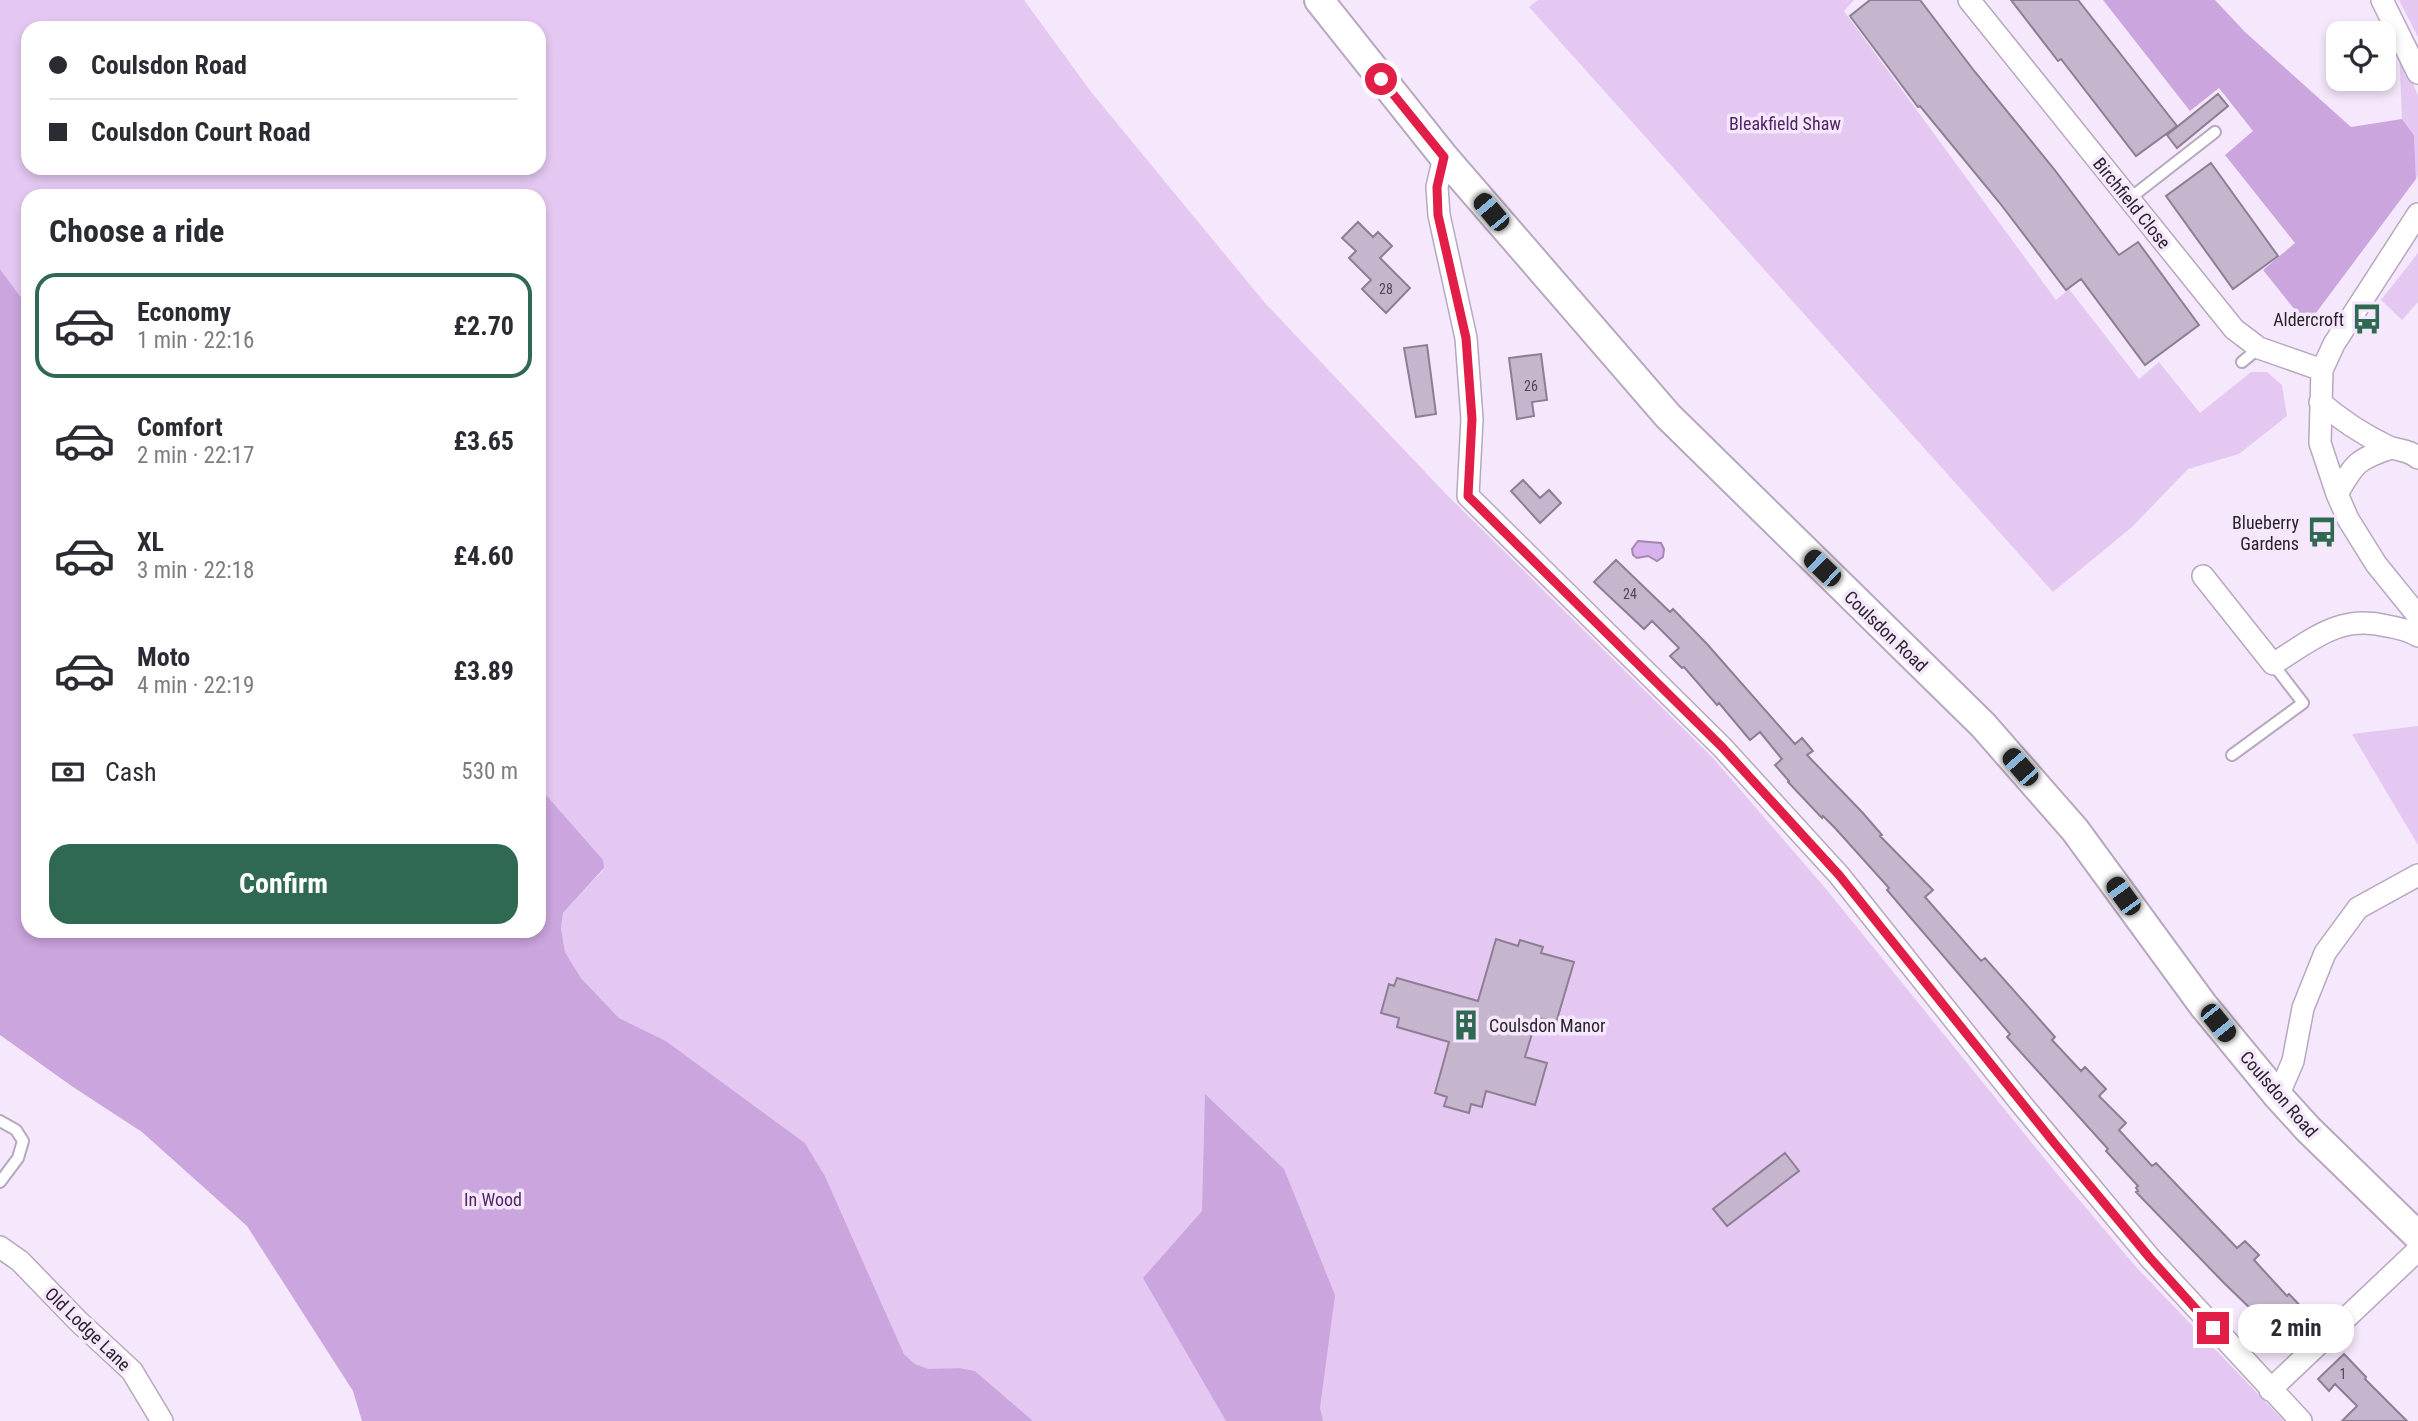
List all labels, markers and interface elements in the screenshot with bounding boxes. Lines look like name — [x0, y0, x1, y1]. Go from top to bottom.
map controls — [2326, 21, 2396, 91]
button: locate — [2326, 21, 2396, 91]
text: Coulsdon Road — [91, 50, 247, 80]
route start — [1365, 63, 1397, 95]
park label: Bleakfield Shaw — [1729, 113, 1841, 134]
text: Coulsdon Court Road — [91, 117, 311, 147]
street label: Birchfield Close — [2089, 153, 2175, 253]
car — [1470, 189, 1513, 235]
text: Choose a ride — [49, 212, 224, 250]
house number: 28 — [1379, 281, 1393, 297]
icon: car — [53, 294, 116, 357]
text: Economy — [137, 297, 231, 327]
bus stop icon: Aldercroft — [2350, 302, 2384, 336]
place label: Aldercroft — [2273, 309, 2344, 330]
text: £2.70 — [453, 311, 514, 341]
text: 1 min · 22:16 — [137, 327, 254, 354]
house number: 26 — [1524, 378, 1538, 394]
icon: car — [53, 409, 116, 472]
text: Comfort — [137, 412, 223, 442]
text: £3.65 — [453, 426, 514, 456]
text: 2 min · 22:17 — [137, 442, 254, 469]
place label: Blueberry Gardens — [2232, 512, 2299, 554]
bus stop icon: Blueberry Gardens — [2305, 515, 2339, 549]
icon: car — [53, 524, 116, 587]
text: XL — [137, 527, 164, 557]
text: £4.60 — [453, 541, 514, 571]
car — [1800, 546, 1845, 590]
text: 3 min · 22:18 — [137, 557, 254, 584]
house number: 24 — [1623, 586, 1637, 602]
street label: Coulsdon Road — [1840, 586, 1932, 676]
icon: car — [53, 639, 116, 702]
text: Moto — [137, 642, 190, 672]
text: £3.89 — [453, 656, 514, 686]
text: 4 min · 22:19 — [137, 672, 254, 699]
car — [1999, 744, 2042, 790]
icon: cash — [49, 753, 87, 791]
text: Cash — [105, 757, 157, 787]
text: 530 m — [461, 758, 518, 785]
button: Confirm — [49, 844, 518, 924]
car — [2103, 873, 2144, 919]
car — [2197, 1000, 2240, 1046]
building icon: Coulsdon Manor — [1449, 1008, 1483, 1042]
place label: Coulsdon Manor — [1489, 1015, 1606, 1036]
street label: Coulsdon Road — [2236, 1047, 2322, 1141]
park label: In Wood — [464, 1189, 522, 1210]
street label: Old Lodge Lane — [41, 1283, 135, 1375]
callout: 2 min — [2238, 1304, 2353, 1352]
route end — [2197, 1312, 2229, 1344]
text: 2 min — [2270, 1315, 2322, 1342]
house number: 1 — [2340, 1366, 2346, 1382]

